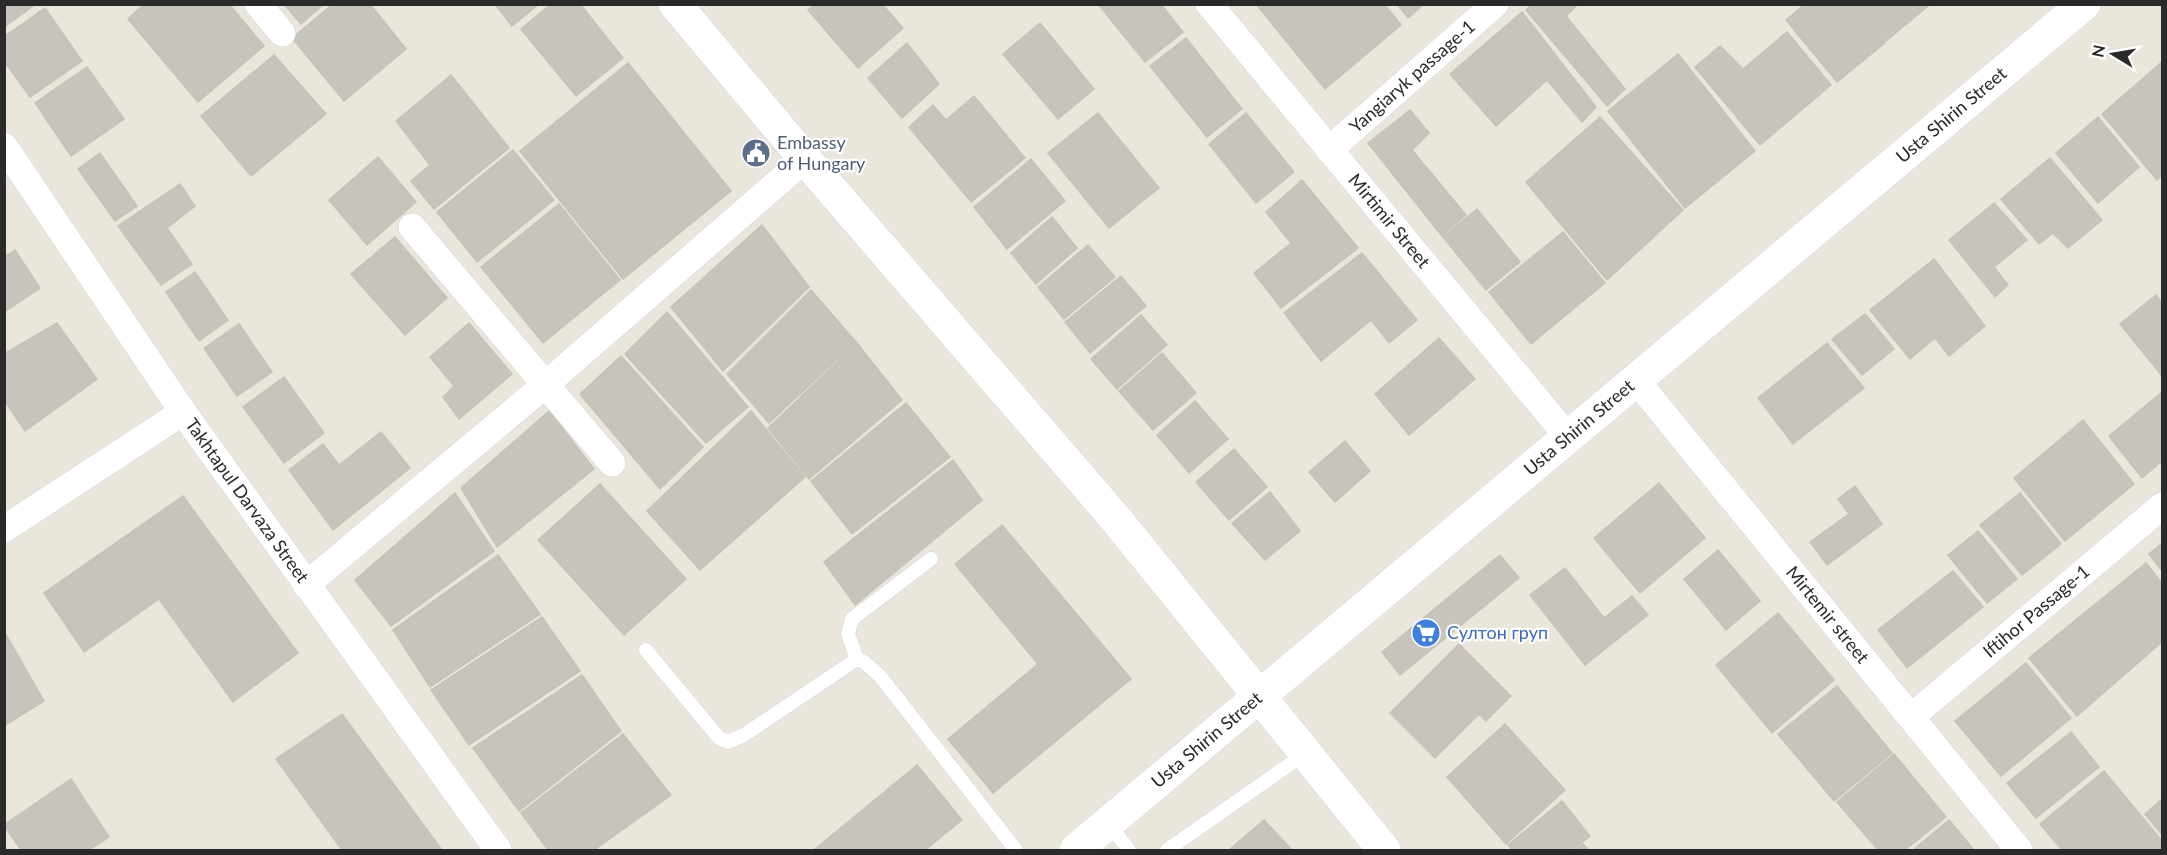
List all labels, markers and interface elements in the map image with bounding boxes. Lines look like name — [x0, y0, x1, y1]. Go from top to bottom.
street label: Yangiaryk passage-1 — [1344, 15, 1479, 137]
north arrow — [2083, 24, 2143, 84]
text: N — [2087, 43, 2108, 59]
street label: Usta Shirin Street — [1891, 61, 2011, 167]
place label: Embassy of Hungary — [777, 131, 866, 174]
public building icon: Embassy of Hungary — [740, 137, 772, 169]
street label: Mirtimir Street — [1344, 169, 1436, 273]
street label: Usta Shirin Street — [1519, 374, 1639, 480]
street label: Takhtapul Darvaza Street — [181, 414, 314, 587]
street label: Iftihor Passage-1 — [1978, 560, 2094, 662]
street label: Mirtemir street — [1782, 561, 1875, 668]
supermarket icon: Султон груп — [1410, 617, 1442, 649]
place label: Султон груп — [1447, 621, 1548, 643]
street label: Usta Shirin Street — [1147, 686, 1267, 792]

